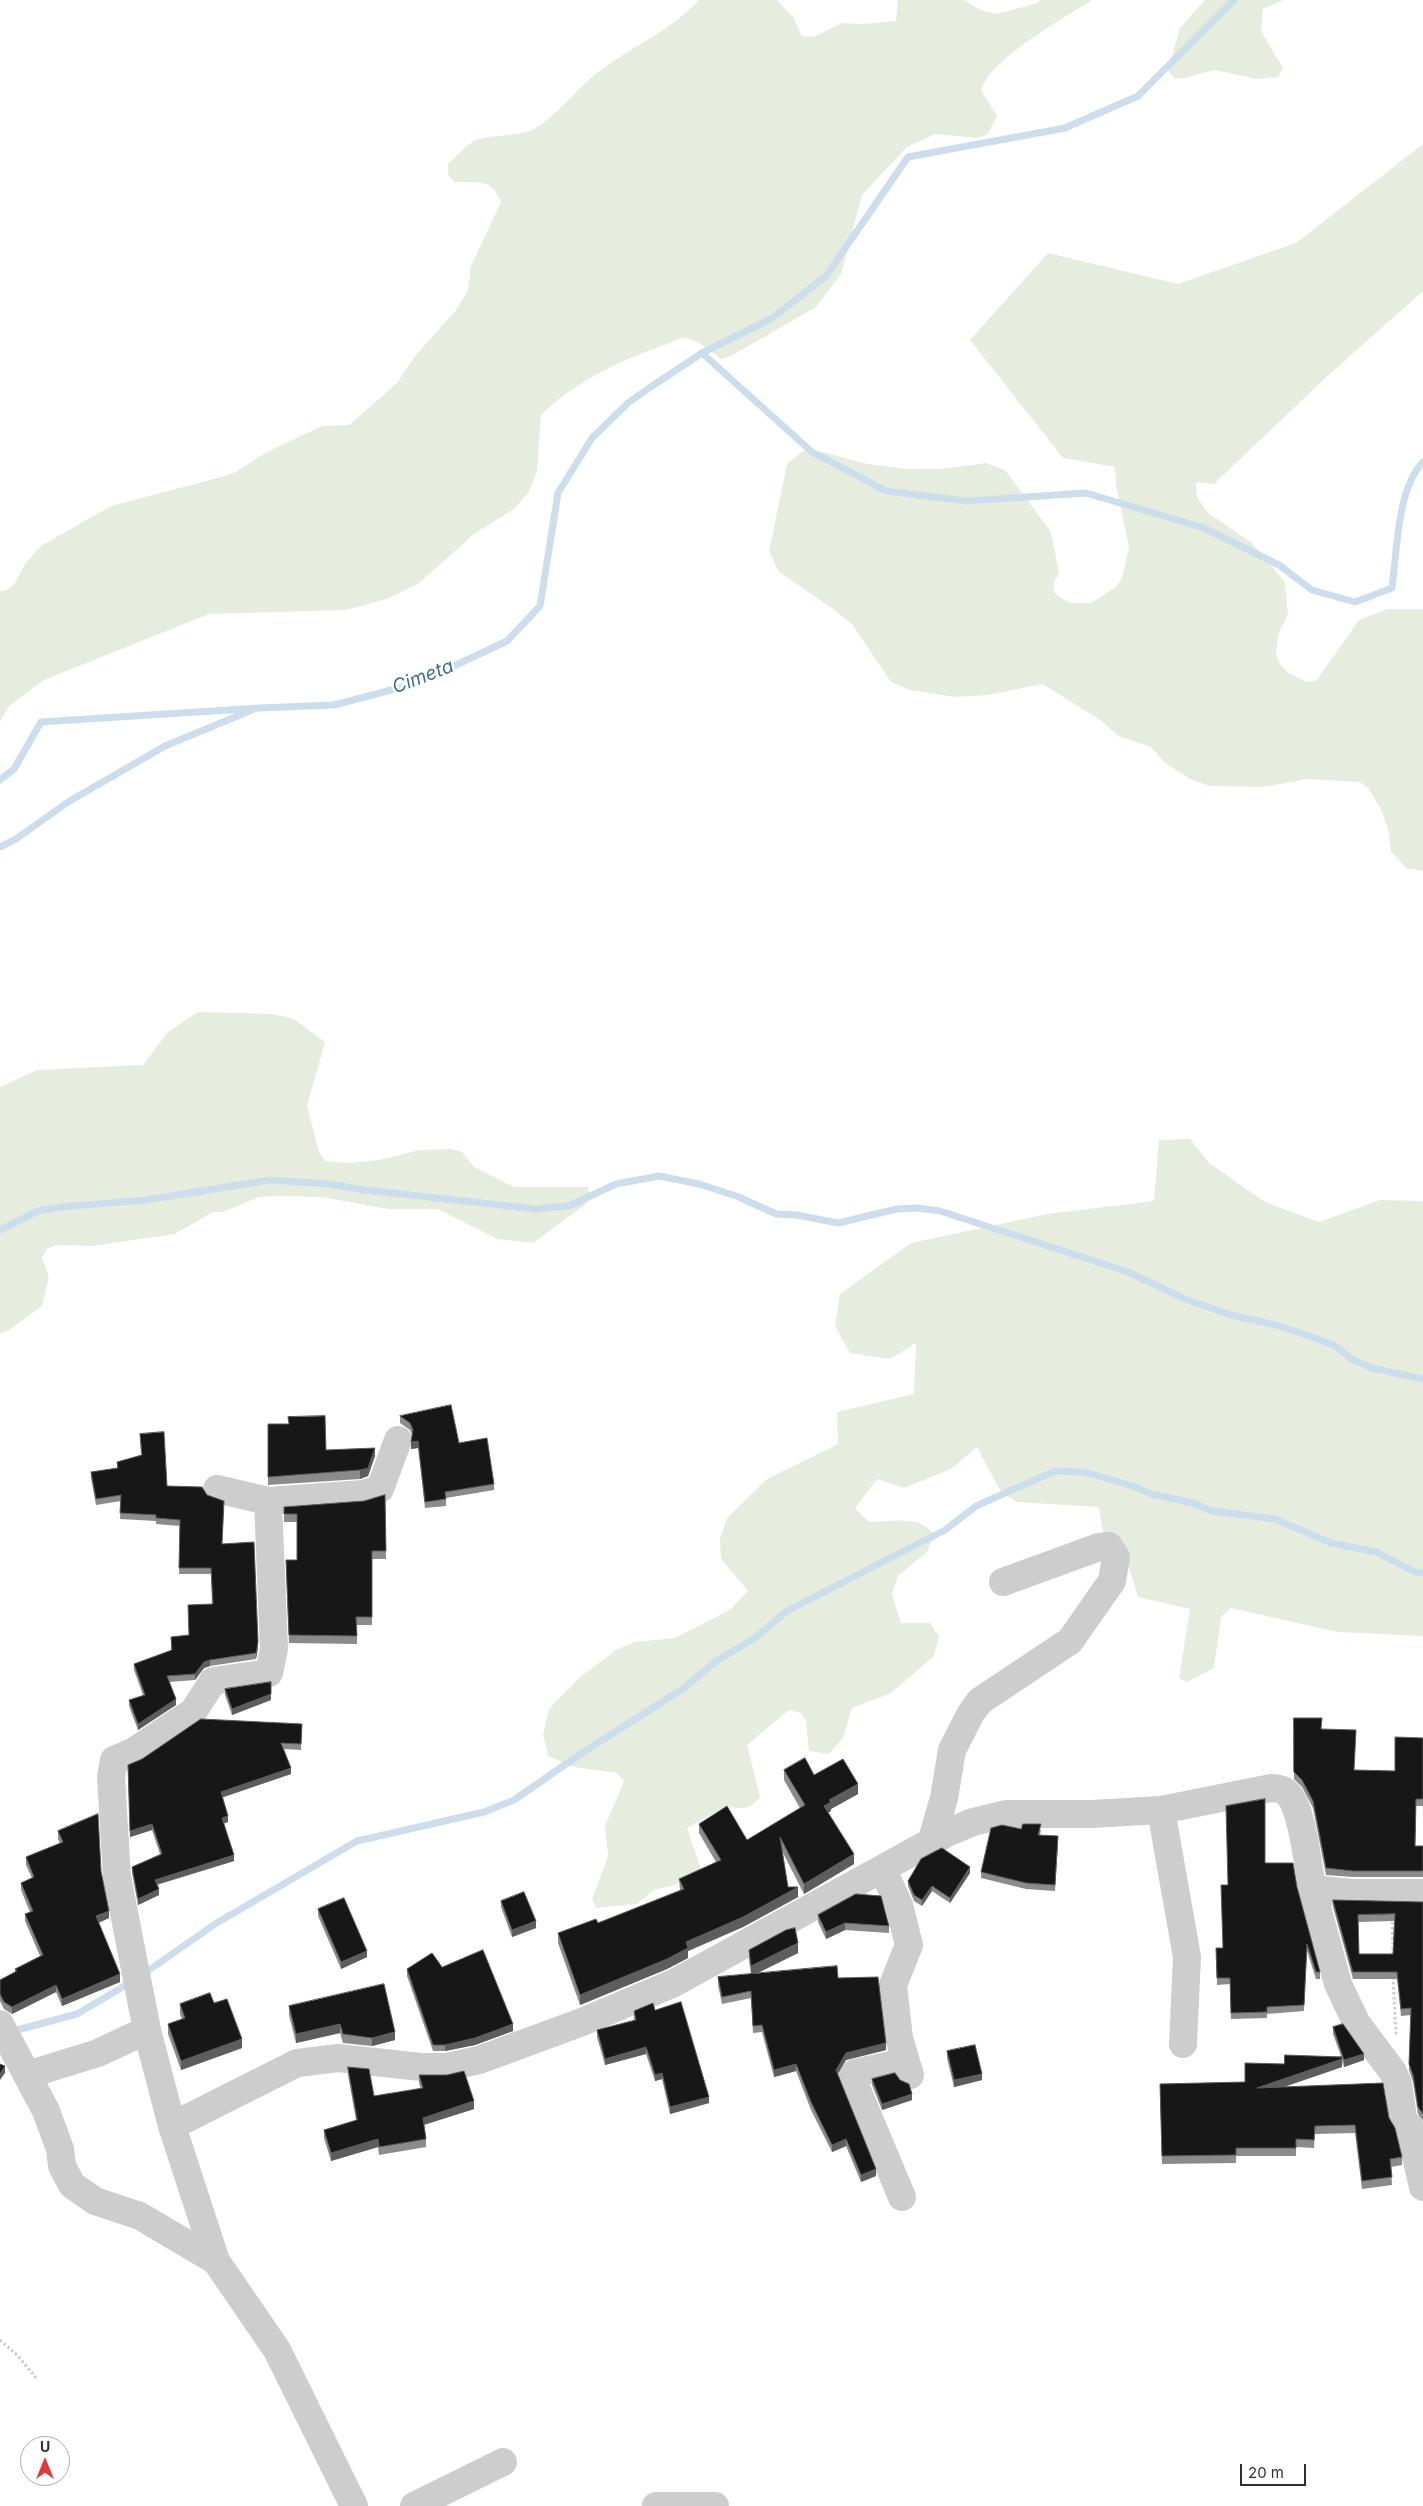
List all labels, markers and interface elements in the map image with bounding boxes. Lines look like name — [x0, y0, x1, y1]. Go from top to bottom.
water label: Cimeta — [389, 655, 457, 699]
north arrow — [20, 2436, 70, 2486]
text: U — [40, 2438, 50, 2455]
scale bar — [1243, 2454, 1309, 2486]
text: 20 m — [1248, 2463, 1284, 2482]

